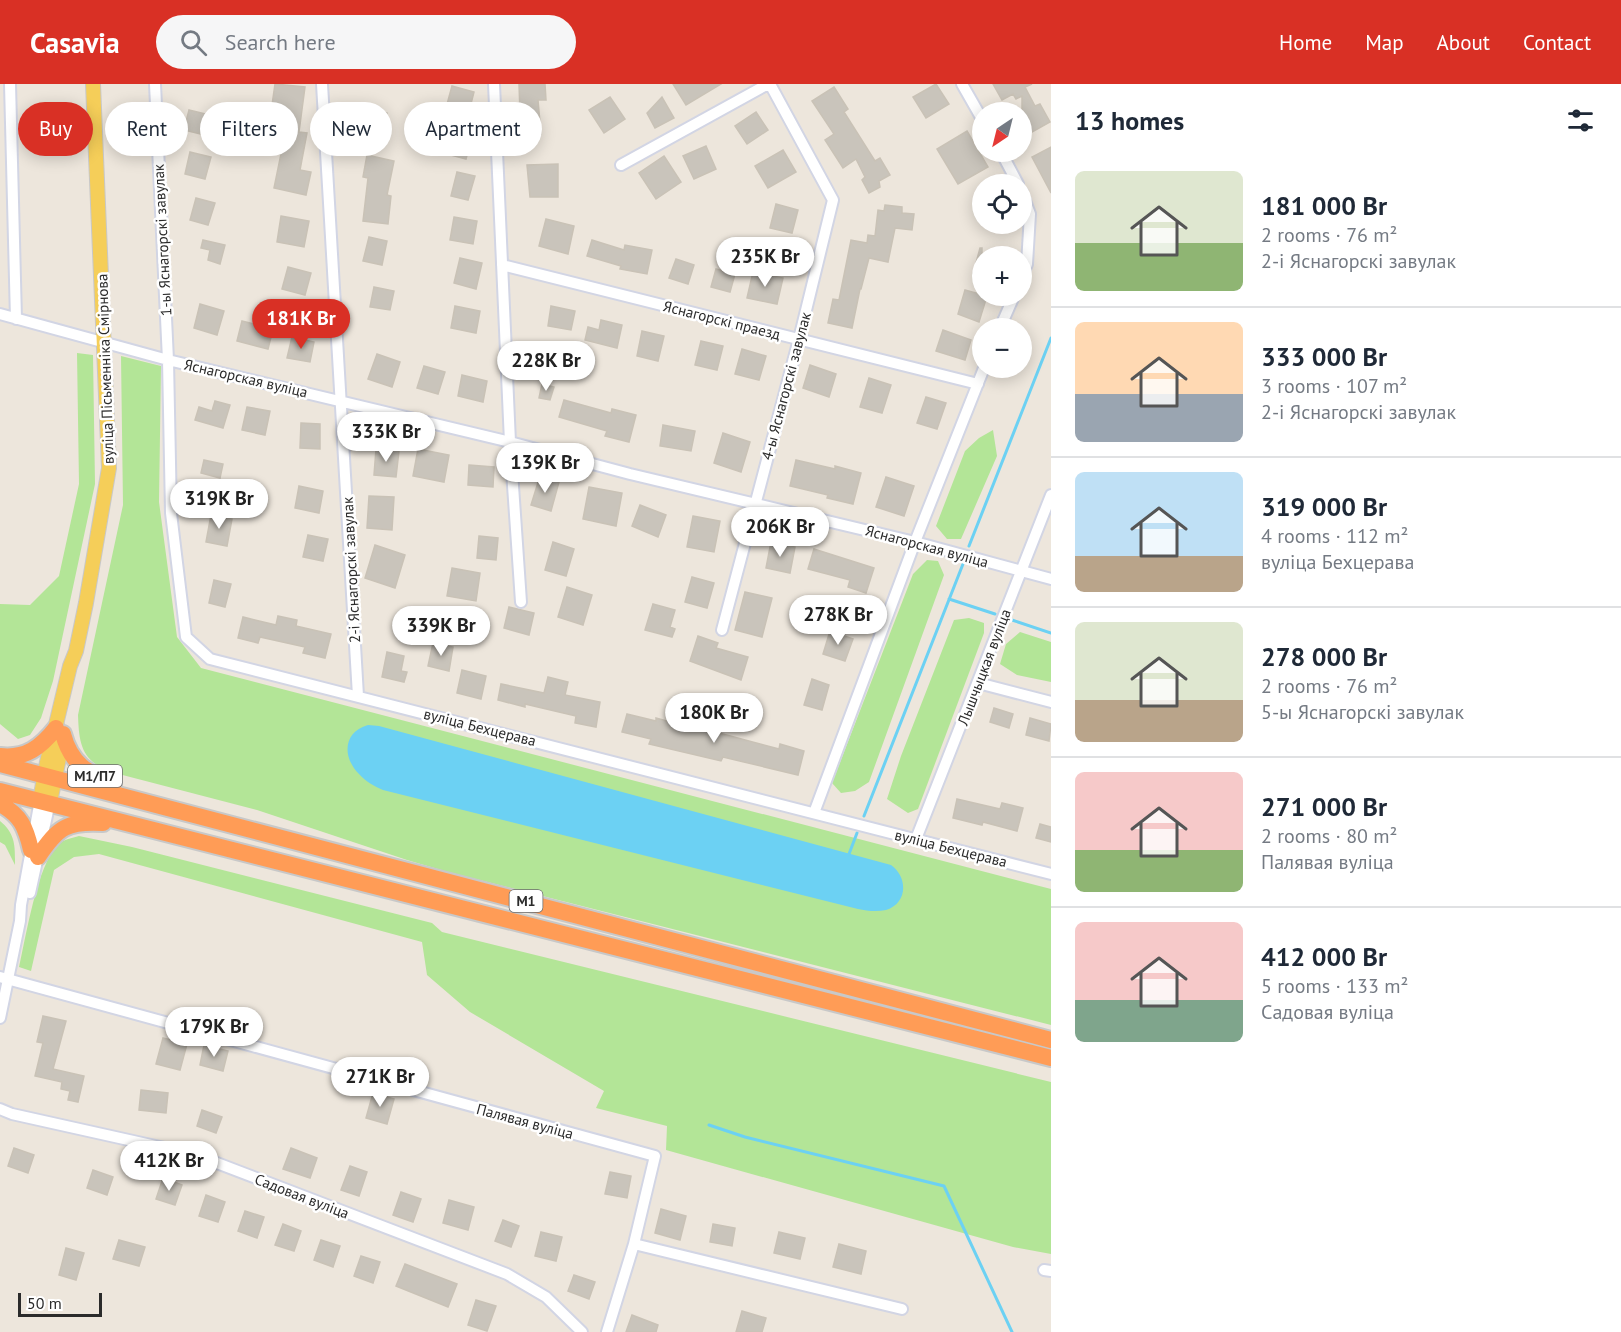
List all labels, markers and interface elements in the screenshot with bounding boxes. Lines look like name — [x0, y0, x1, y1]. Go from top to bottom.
search box — [156, 15, 576, 69]
text: Casavia — [30, 24, 120, 61]
icon: search — [177, 26, 210, 59]
text: Search here — [225, 28, 336, 56]
text: Home — [1279, 29, 1332, 56]
text: Map — [1365, 29, 1404, 56]
text: About — [1437, 29, 1490, 56]
text: Contact — [1523, 29, 1591, 56]
chip: Buy — [18, 102, 93, 156]
chip: Rent — [105, 102, 188, 156]
chip: Filters — [200, 102, 298, 156]
chip: New — [310, 102, 392, 156]
chip: Apartment — [404, 102, 542, 156]
north arrow — [972, 102, 1032, 162]
map controls — [972, 102, 1032, 378]
text: 13 homes — [1075, 104, 1184, 137]
icon: filters — [1564, 104, 1597, 137]
street label: 1-ы Яснагорскі завулак — [148, 163, 175, 317]
button: locate — [972, 174, 1032, 234]
text: 181 000 Br — [1261, 189, 1387, 222]
icon: home — [1123, 195, 1195, 267]
text: 2 rooms · 76 m² — [1261, 222, 1397, 248]
pin: 235K Br — [710, 237, 820, 288]
text: 235K Br — [730, 243, 800, 269]
button: + — [972, 246, 1032, 306]
text: 2-і Яснагорскі завулак — [1261, 248, 1456, 274]
street label: вуліца Пісьменніка Смірнова — [92, 273, 118, 465]
street label: Яснагорскі праезд — [661, 296, 783, 344]
pin: 181K Br — [246, 299, 356, 350]
text: 181K Br — [266, 305, 336, 331]
street label: 4-ы Яснагорскі завулак — [757, 309, 815, 462]
button: − — [972, 318, 1032, 378]
text: 333 000 Br — [1261, 340, 1387, 373]
pin: 228K Br — [491, 341, 601, 392]
icon: home — [1123, 346, 1195, 418]
text: 228K Br — [511, 347, 581, 373]
street label: Яснагорская вуліца — [182, 355, 310, 401]
text: 3 rooms · 107 m² — [1261, 373, 1407, 399]
text: 2-і Яснагорскі завулак — [1261, 399, 1456, 425]
pin: 333K Br — [331, 412, 441, 463]
text: 333K Br — [351, 418, 421, 444]
pin: 139K Br — [490, 443, 600, 494]
text: 139K Br — [510, 449, 580, 475]
pin: 319K Br — [164, 479, 274, 530]
text: 319K Br — [184, 485, 254, 511]
text: 319 000 Br — [1261, 490, 1387, 523]
street label: 2-і Яснагорскі завулак — [338, 496, 364, 644]
icon: home — [1123, 496, 1195, 568]
pin: 206K Br — [725, 507, 835, 558]
text: 206K Br — [745, 513, 815, 539]
street label: Яснагорская вуліца — [864, 520, 990, 572]
text: 4 rooms · 112 m² — [1261, 523, 1408, 549]
text: вуліца Бехцерава — [1261, 549, 1414, 575]
pin: 278K Br — [783, 595, 893, 646]
text: 278K Br — [803, 601, 873, 627]
pin: 339K Br — [386, 606, 496, 657]
street label: Лышчыцкая вуліца — [953, 606, 1015, 729]
text: 339K Br — [406, 612, 476, 638]
text: 278 000 Br — [1261, 640, 1387, 673]
icon: home — [1123, 646, 1195, 718]
text: 2 rooms · 76 m² — [1261, 673, 1397, 699]
pin: 180K Br — [659, 693, 769, 744]
text: 180K Br — [679, 699, 749, 725]
text: 5-ы Яснагорскі завулак — [1261, 699, 1464, 725]
street label: вуліца Бехцерава — [422, 704, 538, 750]
road number: М1/П7 — [68, 765, 122, 787]
text: 271 000 Br — [1261, 790, 1387, 823]
icon: home — [1123, 796, 1195, 868]
text: 2 rooms · 80 m² — [1261, 823, 1397, 849]
street label: вуліца Бехцерава — [893, 825, 1009, 871]
text: Палявая вуліца — [1261, 849, 1394, 875]
road number: М1 — [510, 890, 542, 912]
text: 412 000 Br — [1261, 940, 1387, 973]
icon: home — [1123, 946, 1195, 1018]
text: 5 rooms · 133 m² — [1261, 973, 1408, 999]
text: Садовая вуліца — [1261, 999, 1394, 1025]
pin: 179K Br — [159, 1007, 269, 1058]
text: 179K Br — [179, 1013, 249, 1039]
pin: 271K Br — [325, 1057, 435, 1108]
text: 271K Br — [345, 1063, 415, 1089]
street label: Палявая вуліца — [474, 1099, 576, 1143]
pin: 412K Br — [114, 1141, 224, 1192]
text: 412K Br — [134, 1147, 204, 1173]
street label: Садовая вуліца — [252, 1169, 352, 1223]
scale bar — [18, 1290, 102, 1318]
text: 50 m — [27, 1293, 62, 1313]

